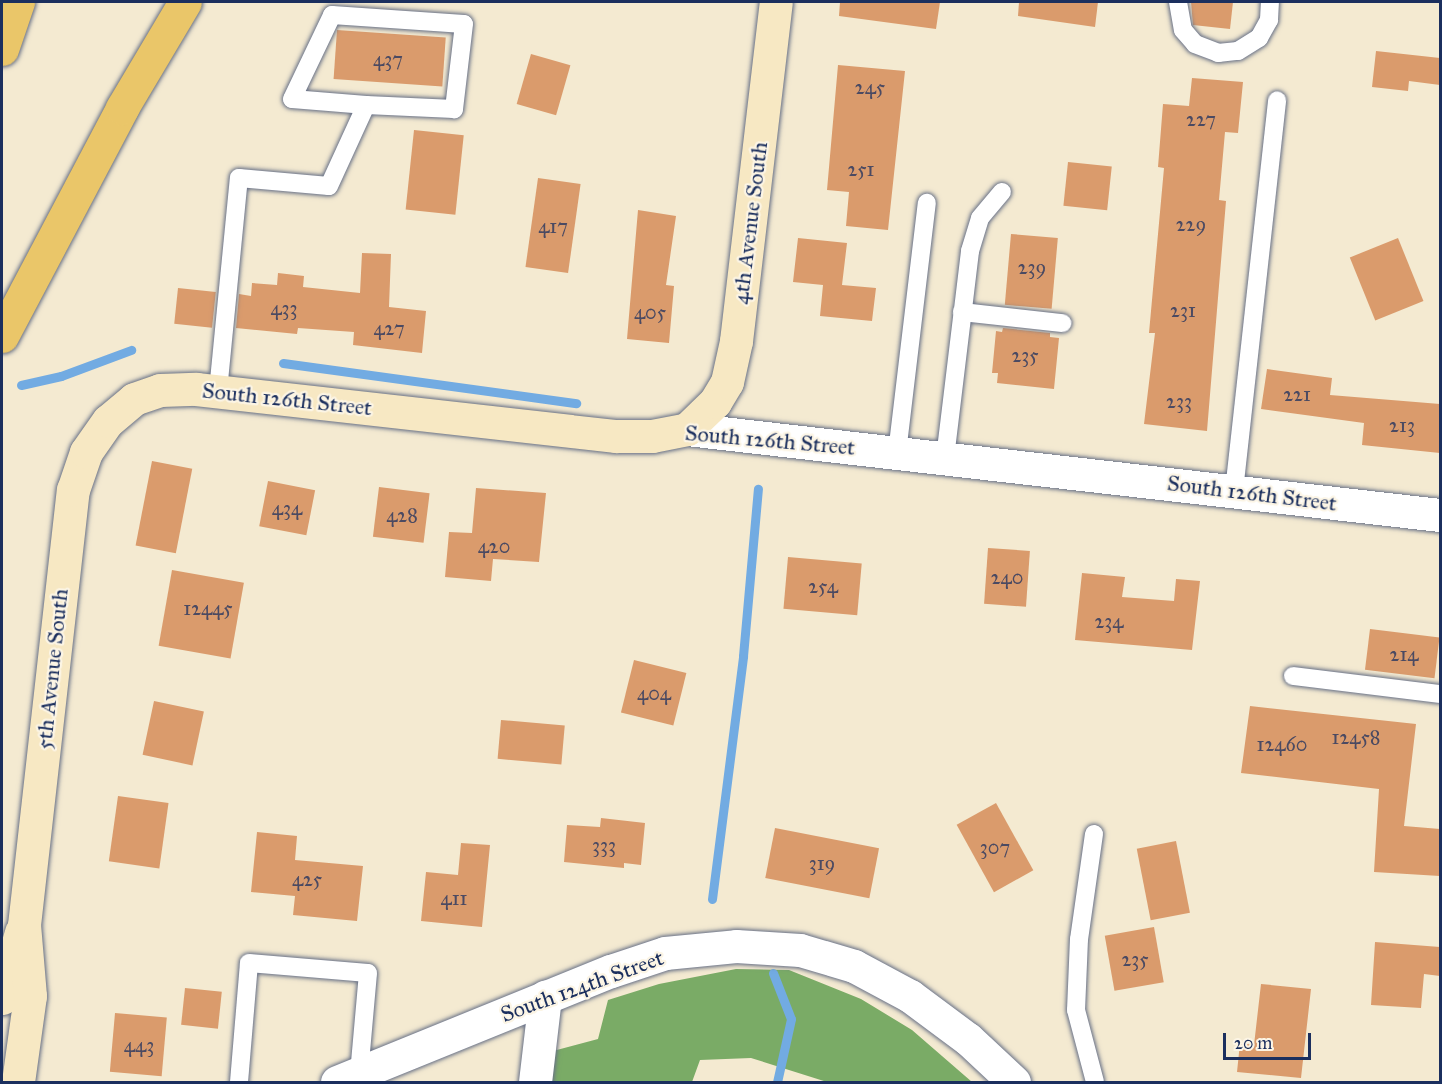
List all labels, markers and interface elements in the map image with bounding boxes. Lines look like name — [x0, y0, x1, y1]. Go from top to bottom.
house number: 437 — [373, 47, 403, 71]
house number: 245 — [855, 75, 885, 99]
house number: 227 — [1186, 107, 1216, 131]
street label: 4th Avenue South — [727, 140, 773, 306]
house number: 251 — [848, 157, 874, 181]
house number: 229 — [1176, 212, 1206, 236]
house number: 417 — [538, 214, 568, 238]
house number: 239 — [1018, 255, 1046, 279]
house number: 433 — [270, 296, 298, 320]
house number: 231 — [1170, 298, 1196, 322]
house number: 405 — [634, 300, 666, 324]
house number: 427 — [373, 316, 405, 340]
house number: 235 — [1011, 343, 1039, 367]
street label: South 126th Street — [201, 377, 373, 421]
house number: 221 — [1283, 382, 1311, 406]
house number: 233 — [1166, 389, 1192, 413]
house number: 213 — [1389, 413, 1415, 437]
street label: South 126th Street — [684, 419, 856, 461]
street label: South 126th Street — [1166, 470, 1338, 516]
house number: 434 — [272, 496, 302, 520]
house number: 428 — [386, 503, 418, 527]
house number: 420 — [478, 534, 510, 558]
house number: 240 — [991, 565, 1023, 589]
house number: 254 — [808, 574, 838, 598]
street label: 5th Avenue South — [30, 587, 74, 751]
house number: 12445 — [183, 596, 233, 620]
house number: 234 — [1094, 609, 1124, 633]
house number: 214 — [1390, 642, 1418, 666]
house number: 404 — [637, 681, 671, 705]
house number: 12458 — [1332, 725, 1380, 749]
house number: 12460 — [1257, 732, 1307, 756]
house number: 333 — [592, 833, 616, 857]
house number: 307 — [980, 835, 1010, 859]
house number: 319 — [809, 851, 835, 875]
house number: 425 — [292, 867, 322, 891]
house number: 411 — [441, 886, 467, 910]
street label: South 124th Street — [497, 944, 667, 1028]
house number: 235 — [1121, 947, 1149, 971]
scale bar — [1226, 1021, 1314, 1059]
text: 20 m — [1234, 1032, 1272, 1054]
house number: 443 — [124, 1033, 154, 1057]

